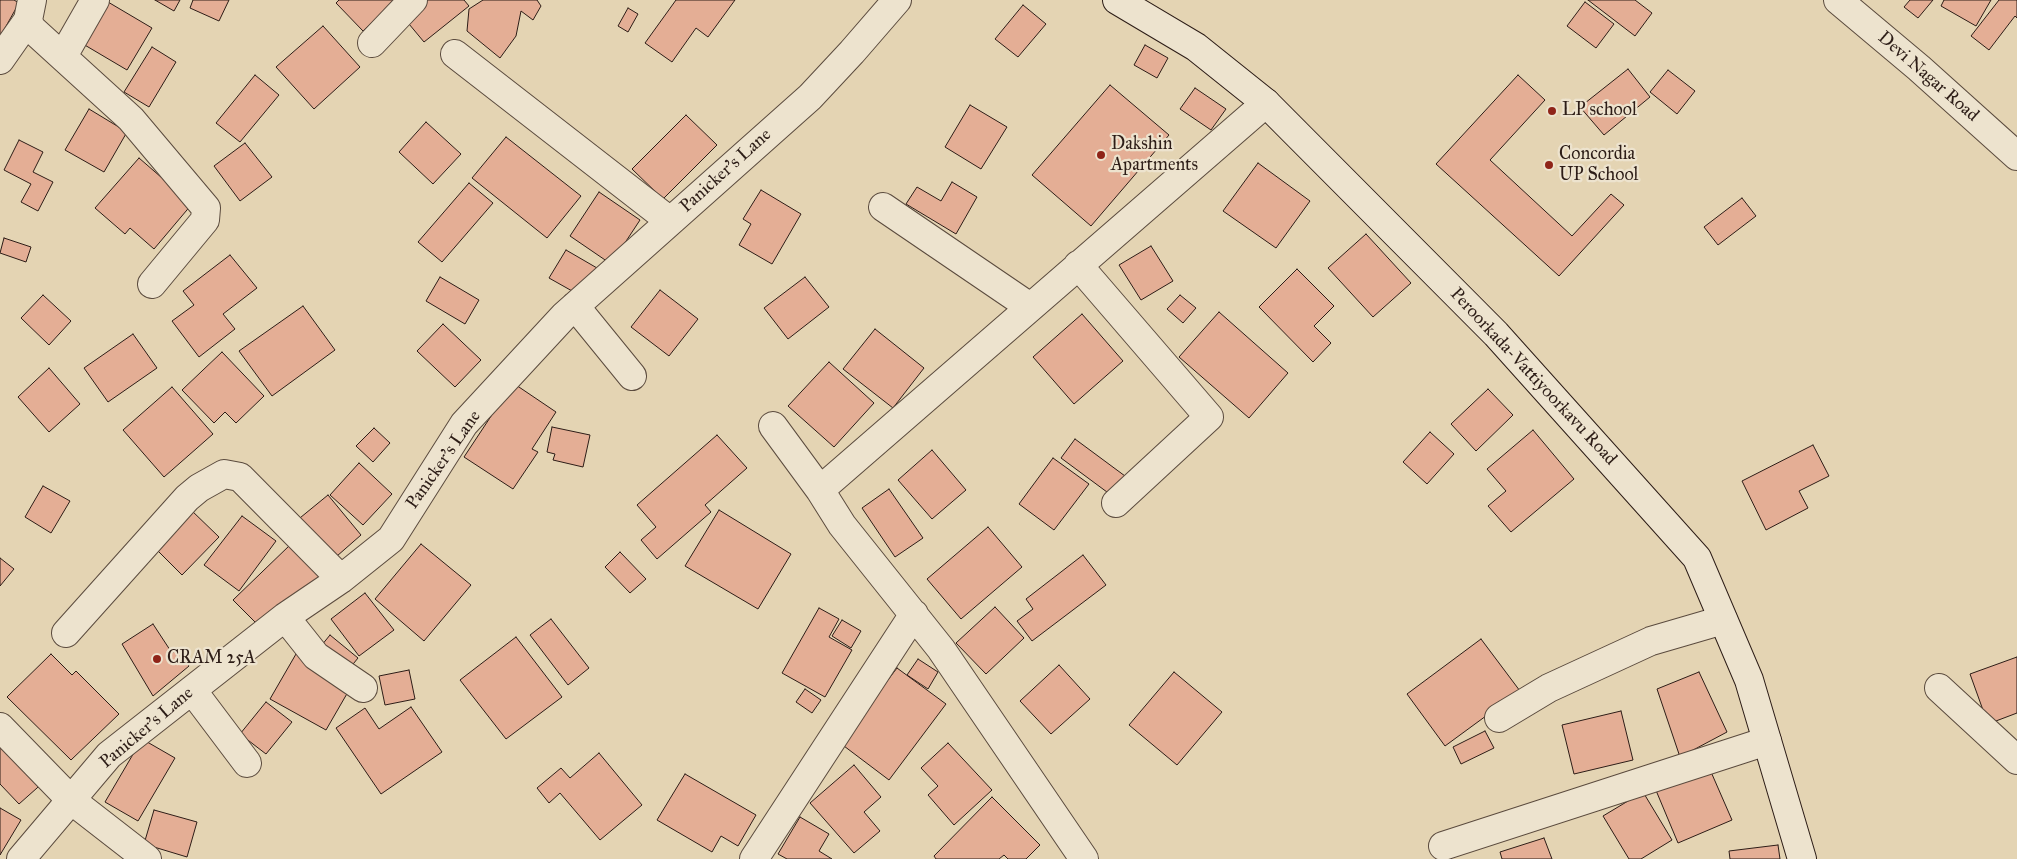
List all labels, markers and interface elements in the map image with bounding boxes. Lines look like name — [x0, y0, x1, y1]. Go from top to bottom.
street label: Devi Nagar Road — [1873, 27, 1983, 127]
place label: LP school — [1562, 100, 1637, 122]
marker: LP school — [1546, 105, 1558, 117]
street label: Panicker's Lane — [676, 124, 776, 218]
place label: Dakshin Apartments — [1111, 134, 1198, 176]
place label: Concordia UP School — [1559, 144, 1638, 186]
marker: Dakshin Apartments — [1095, 149, 1107, 161]
marker: Concordia UP School — [1543, 159, 1555, 171]
street label: Peroorkada-Vattiyoorkavu Road — [1445, 284, 1621, 470]
street label: Panicker's Lane — [402, 407, 486, 513]
place label: CRAM 25A — [167, 648, 256, 670]
marker: CRAM 25A — [151, 653, 163, 665]
street label: Panicker's Lane — [96, 683, 198, 773]

